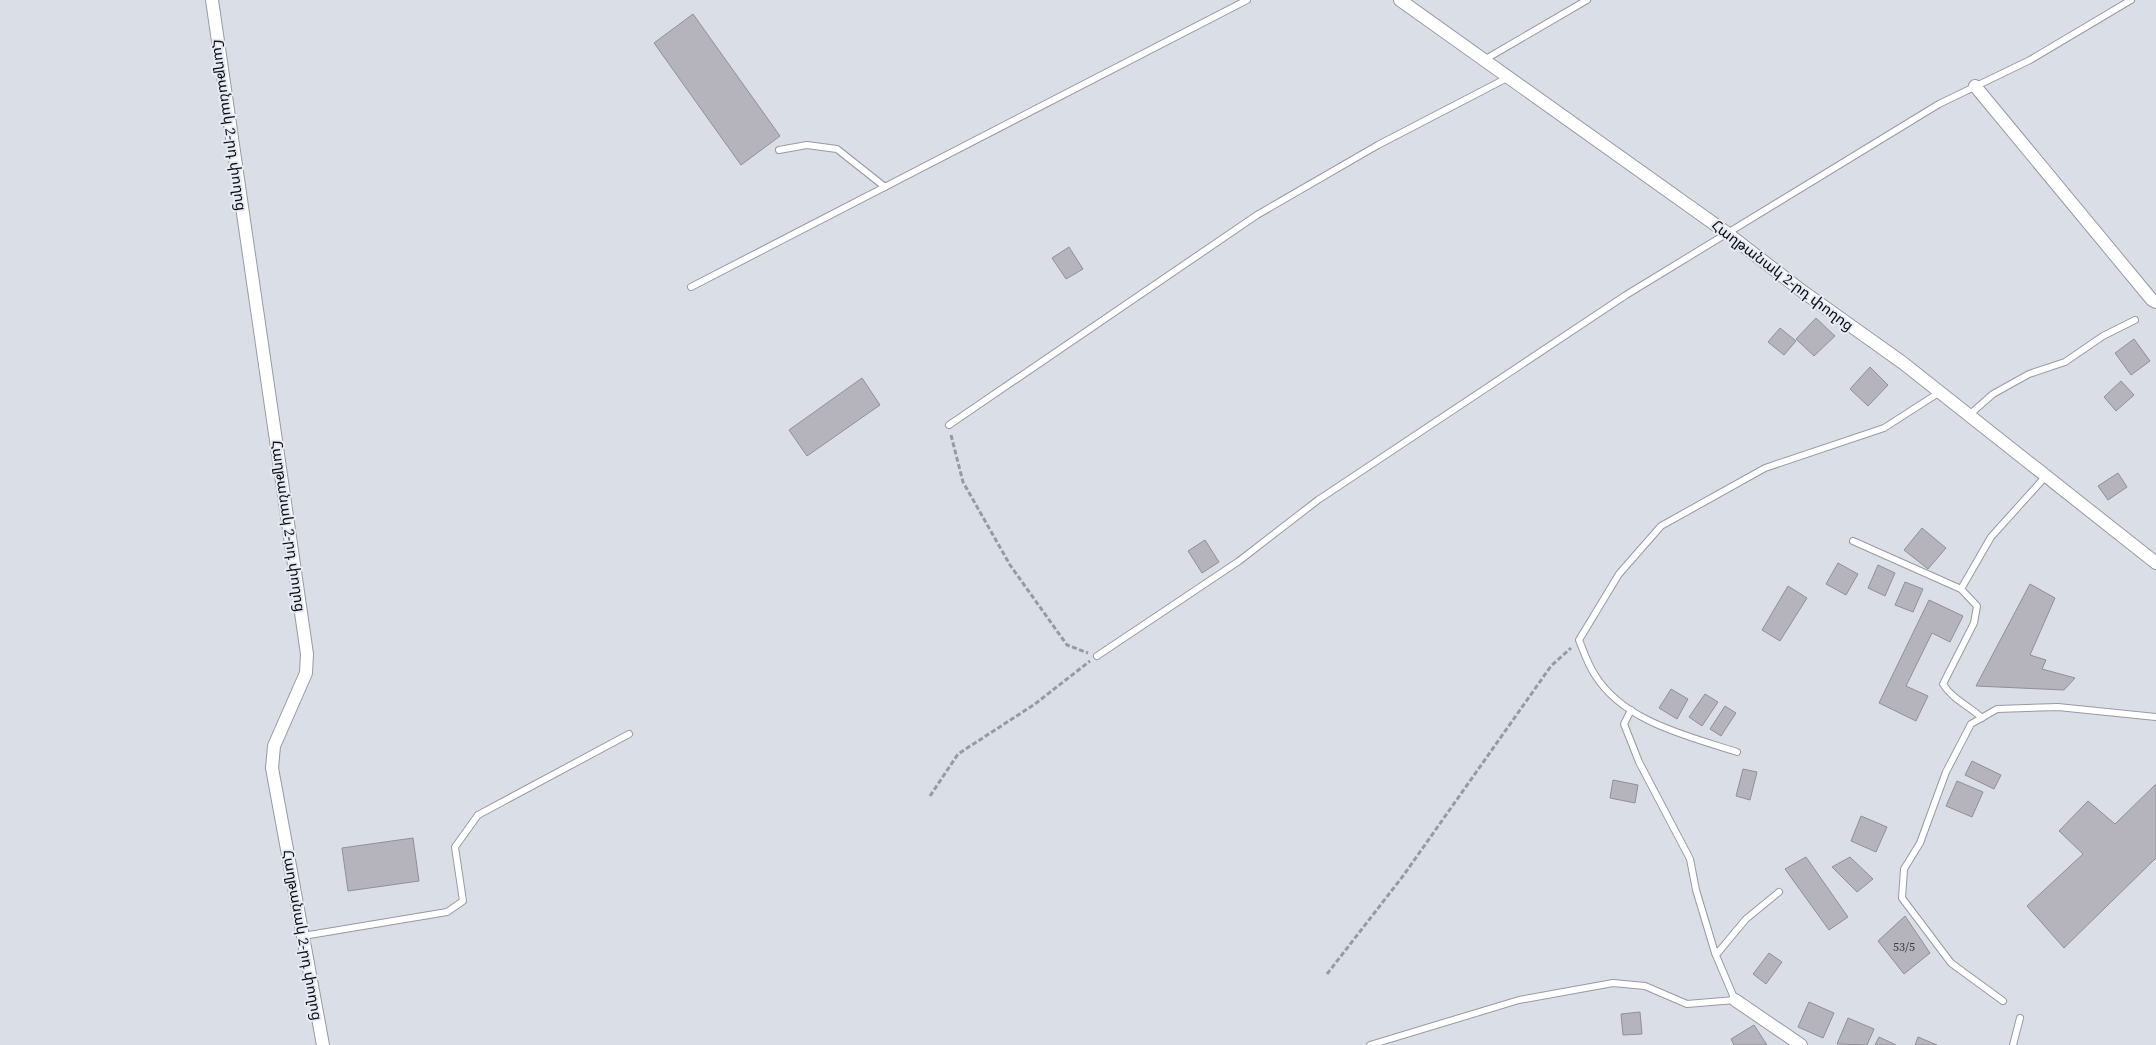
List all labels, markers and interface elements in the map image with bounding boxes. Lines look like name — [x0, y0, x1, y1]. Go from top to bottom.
street label: Հաղթանակ 2-րդ փողոց — [208, 38, 252, 212]
street label: Հաղթանակ 2-րդ փողոց — [1708, 215, 1858, 335]
street label: Հաղթանակ 2-րդ փողոց — [267, 439, 311, 613]
street label: Հաղթանակ 2-րդ փողոց — [278, 848, 328, 1022]
house number: 53/5 — [1893, 939, 1915, 955]

